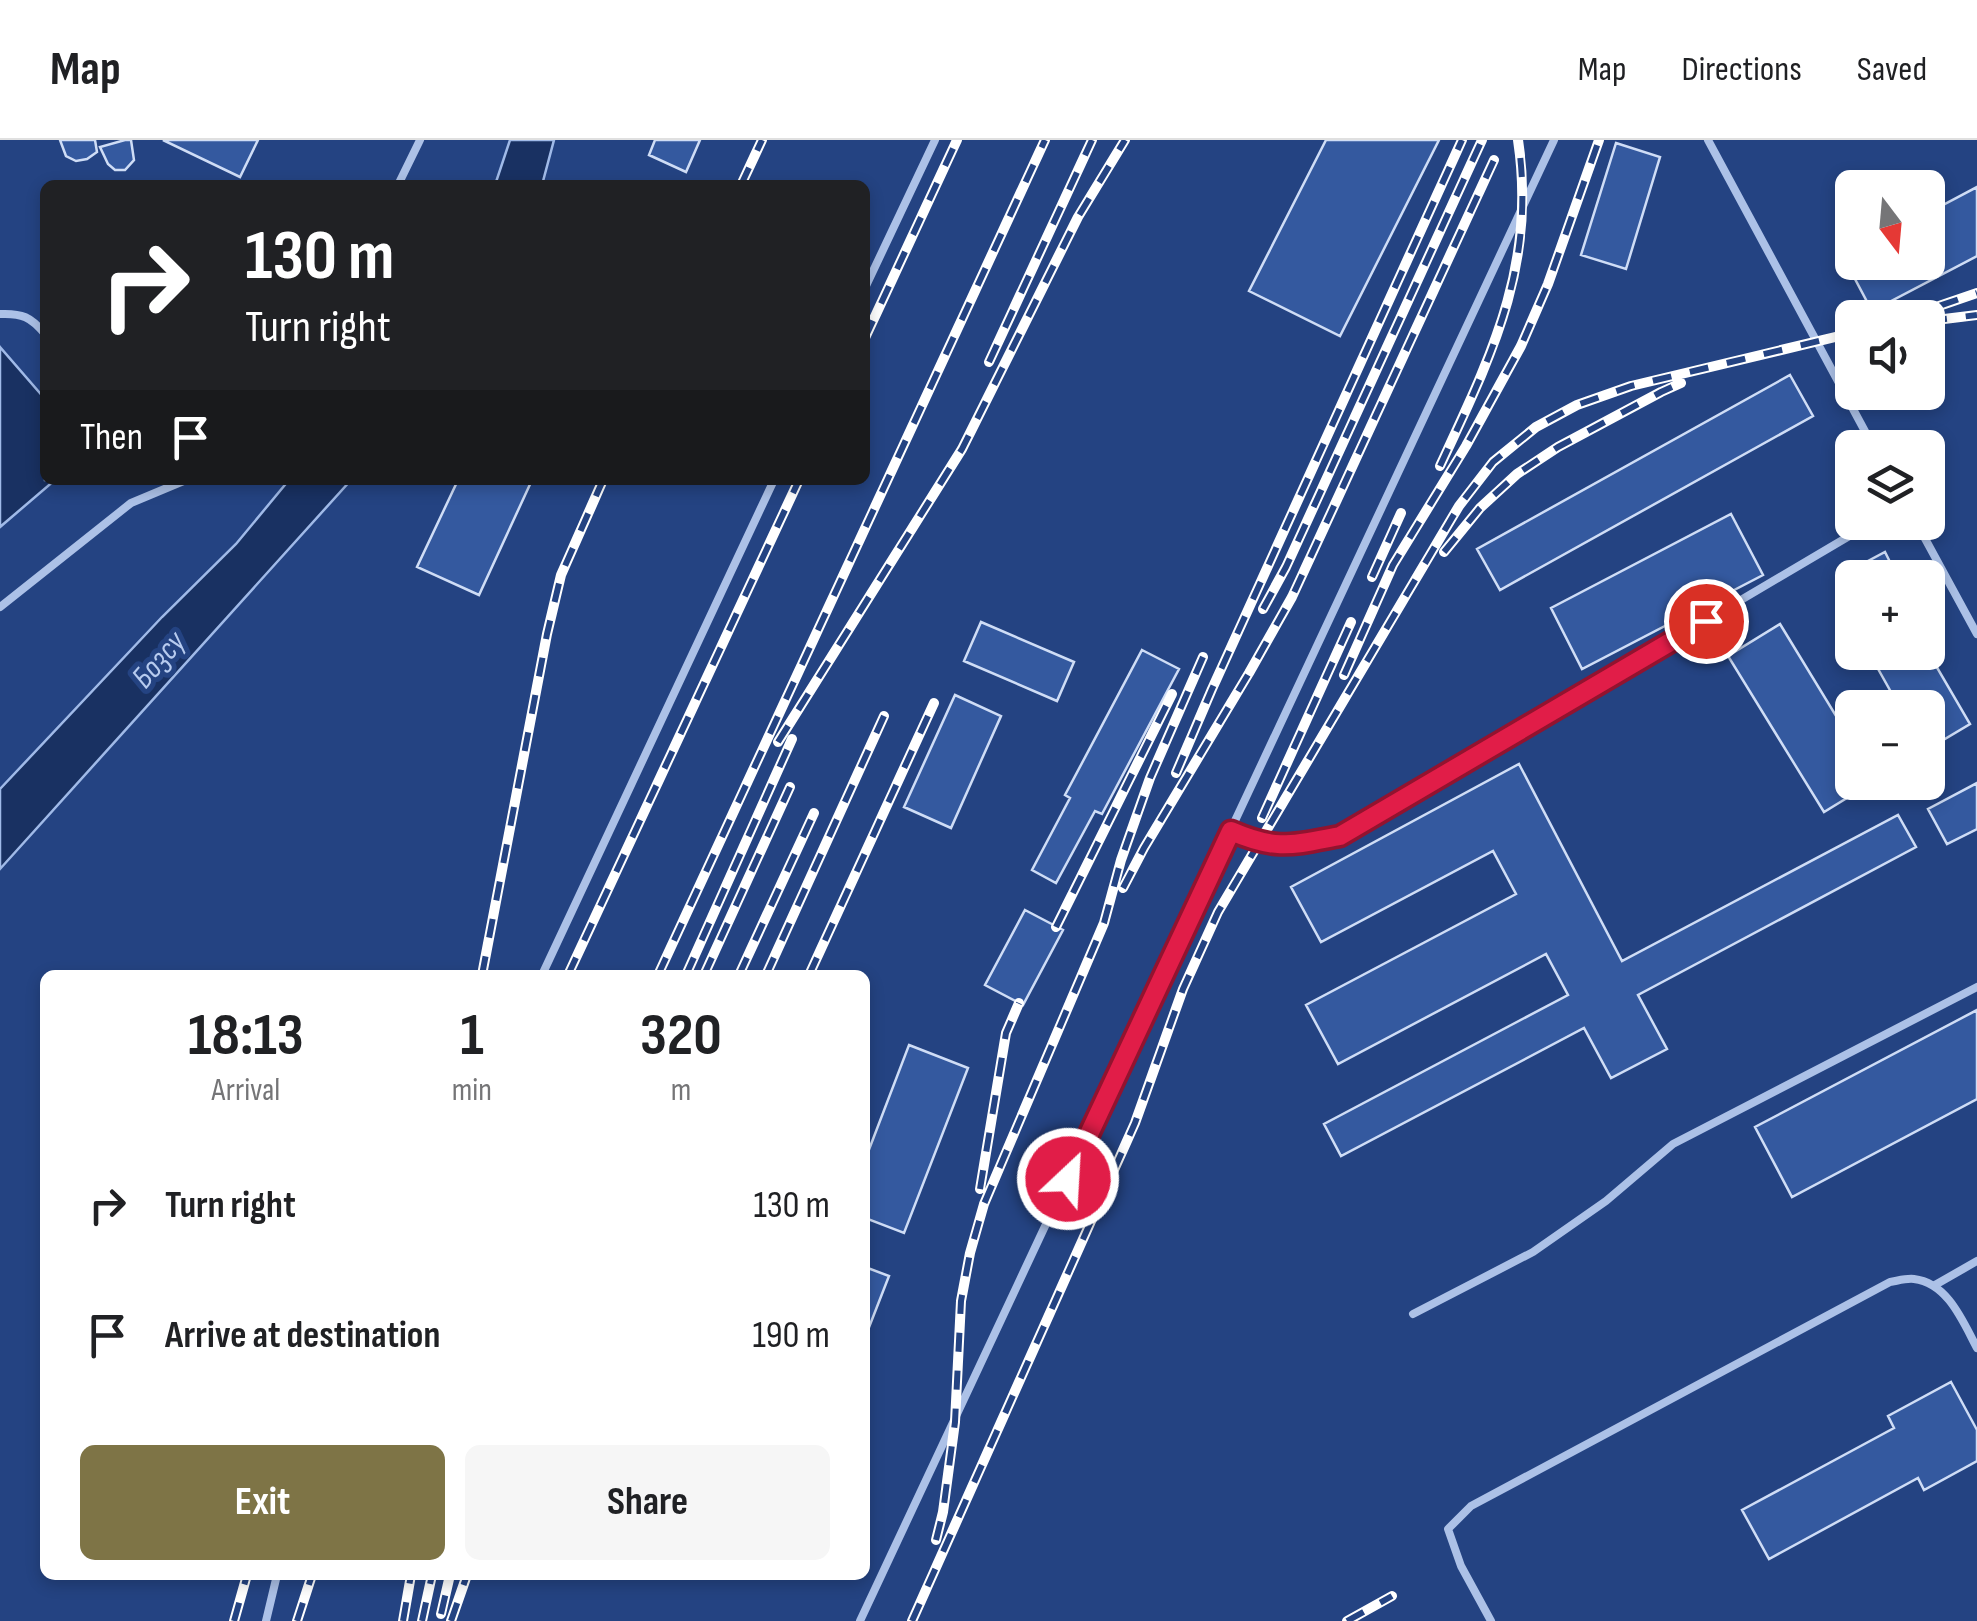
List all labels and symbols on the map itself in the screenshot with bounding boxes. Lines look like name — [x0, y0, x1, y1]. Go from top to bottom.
north arrow — [1835, 170, 1945, 280]
pin — [1664, 579, 1749, 664]
water label: Бозсу — [124, 623, 195, 696]
position arrow — [1016, 1127, 1120, 1231]

